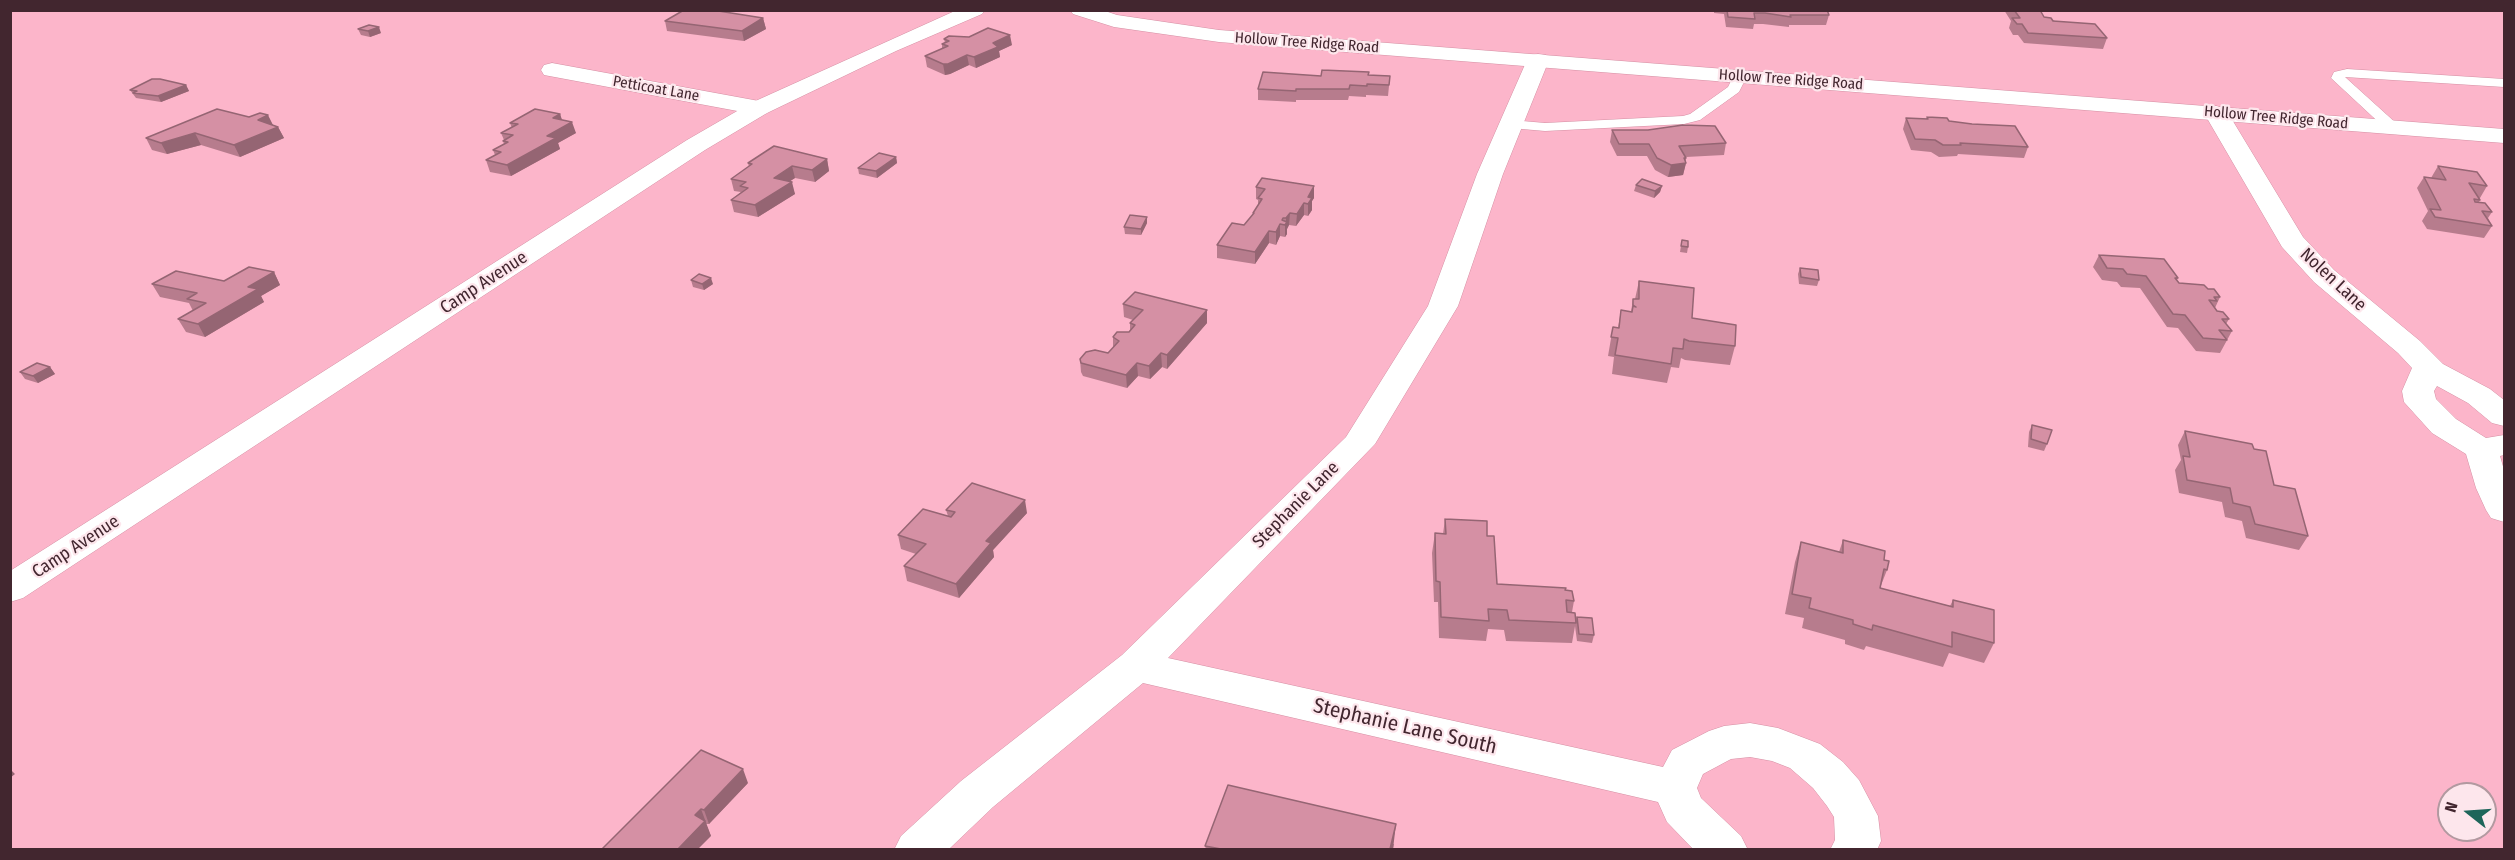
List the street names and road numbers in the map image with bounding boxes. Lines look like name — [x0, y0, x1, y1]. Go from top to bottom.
street label: Hollow Tree Ridge Road — [1234, 29, 1380, 57]
street label: Hollow Tree Ridge Road — [1718, 66, 1864, 94]
street label: Petticoat Lane — [611, 73, 701, 105]
street label: Hollow Tree Ridge Road — [2203, 103, 2349, 133]
street label: Nolen Lane — [2295, 244, 2371, 316]
street label: Camp Avenue — [436, 247, 532, 319]
street label: Stephanie Lane — [1248, 457, 1344, 553]
street label: Camp Avenue — [28, 511, 124, 583]
street label: Stephanie Lane South — [1311, 694, 1499, 760]

